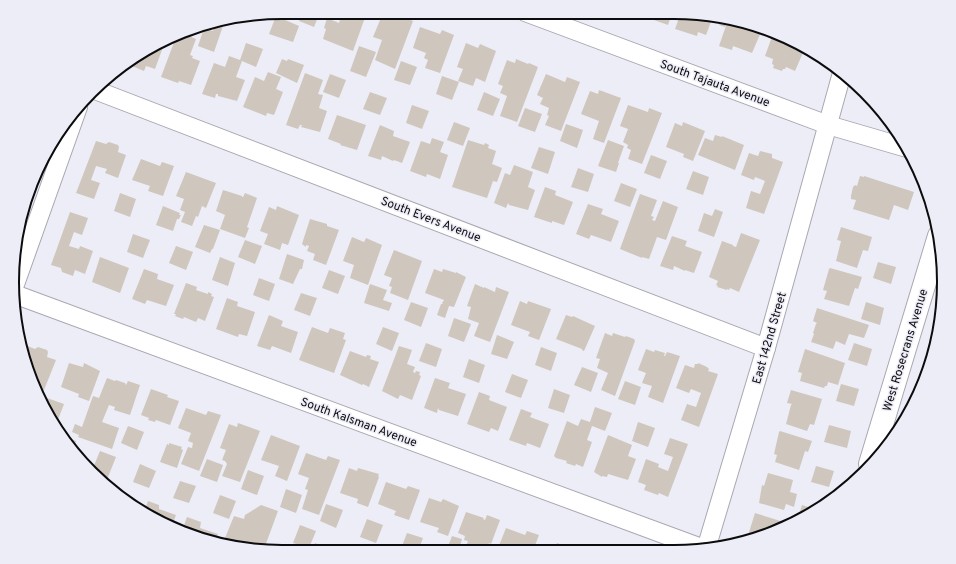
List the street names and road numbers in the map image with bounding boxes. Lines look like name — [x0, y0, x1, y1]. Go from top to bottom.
street label: South Tajauta Avenue — [657, 57, 772, 111]
street label: South Evers Avenue — [378, 193, 483, 246]
street label: West Rosecrans Avenue — [880, 287, 932, 413]
street label: East 142nd Street — [749, 290, 791, 386]
street label: South Kalsman Avenue — [298, 394, 419, 451]

